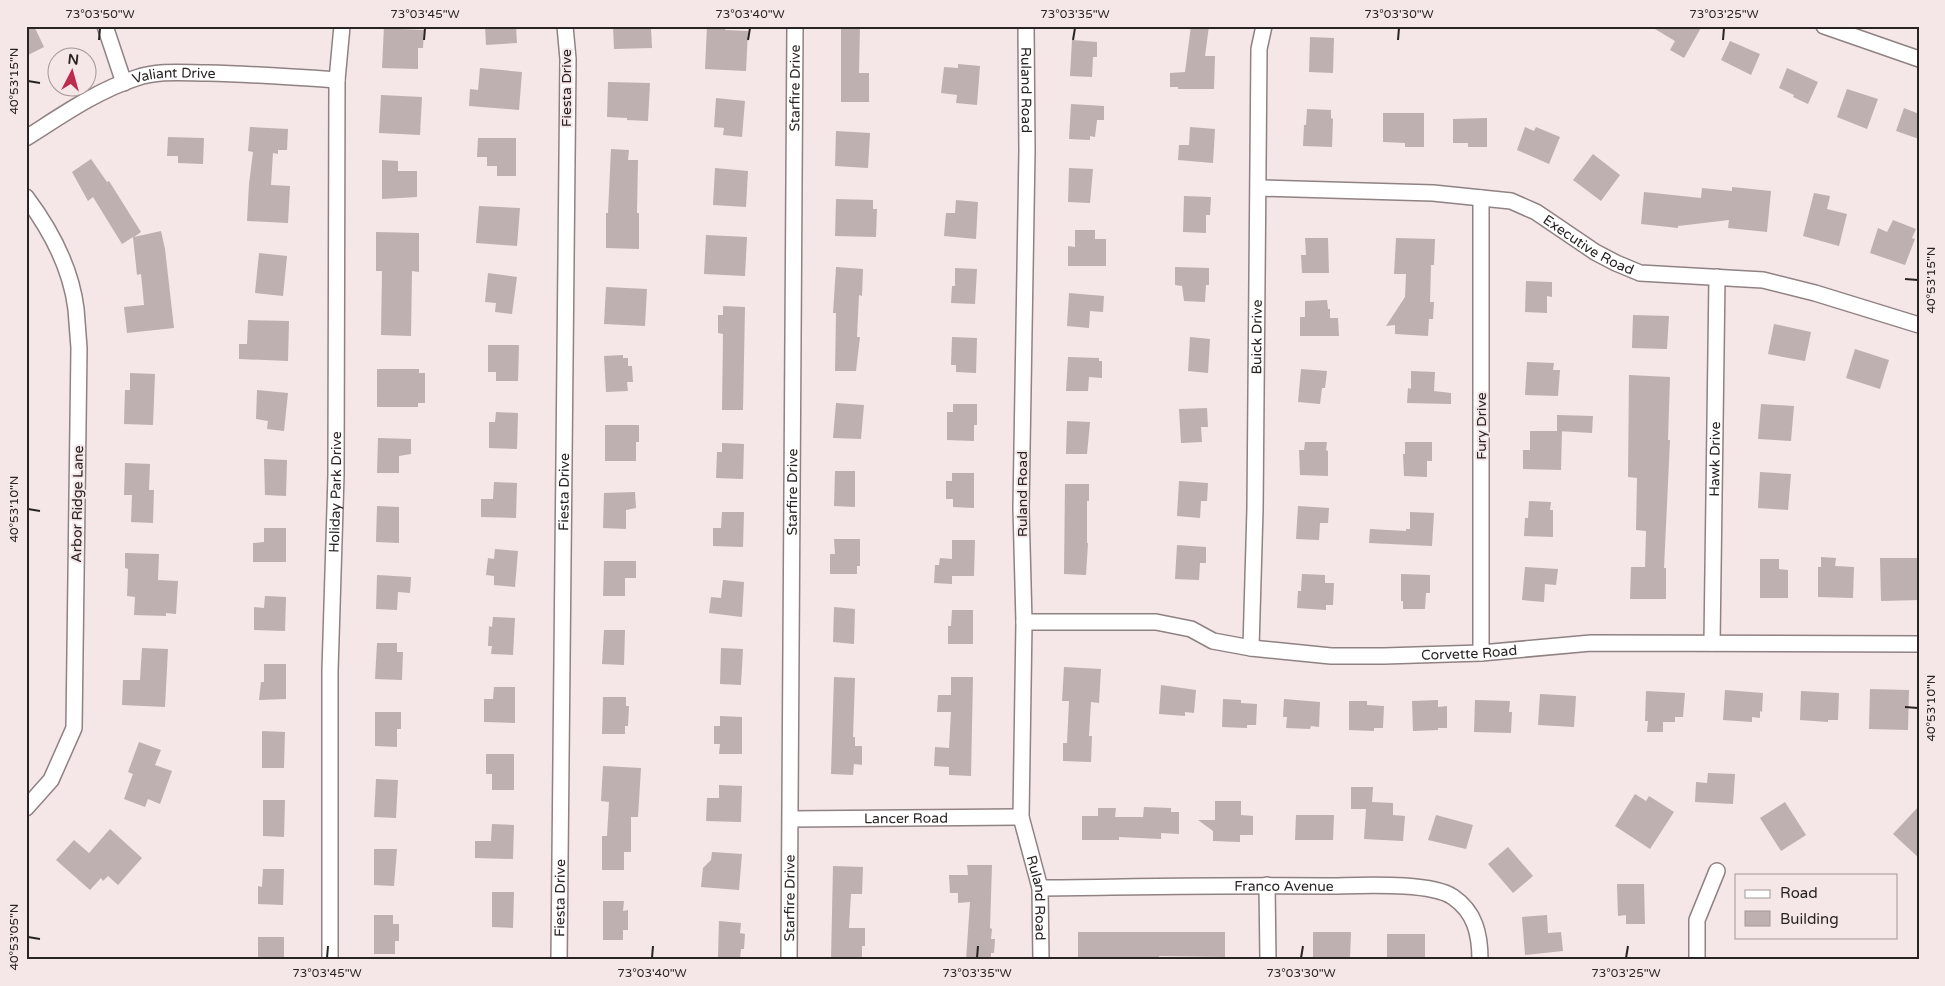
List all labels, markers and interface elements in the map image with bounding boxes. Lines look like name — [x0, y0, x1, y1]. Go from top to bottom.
text: 73°03'50"W — [65, 7, 135, 21]
text: 73°03'45"W — [390, 7, 460, 21]
text: 73°03'40"W — [715, 7, 785, 21]
text: 73°03'35"W — [1040, 7, 1110, 21]
text: 73°03'30"W — [1364, 7, 1434, 21]
text: 73°03'25"W — [1689, 7, 1759, 21]
street label: Starfire Drive — [786, 44, 804, 132]
street label: Ruland Road — [1017, 47, 1035, 133]
text: 40°53'15"N — [7, 48, 21, 115]
north arrow — [48, 48, 98, 98]
street label: Fiesta Drive — [558, 49, 575, 127]
text: N — [67, 51, 80, 69]
street label: Valiant Drive — [130, 64, 216, 88]
street label: Executive Road — [1540, 211, 1636, 279]
text: 40°53'15"N — [1924, 247, 1938, 314]
street label: Buick Drive — [1248, 299, 1266, 375]
street label: Fury Drive — [1473, 392, 1490, 460]
street label: Hawk Drive — [1706, 421, 1724, 497]
street label: Holiday Park Drive — [326, 431, 345, 553]
street label: Arbor Ridge Lane — [68, 445, 87, 563]
street label: Starfire Drive — [784, 448, 801, 536]
street label: Ruland Road — [1014, 451, 1031, 537]
street label: Fiesta Drive — [555, 453, 573, 531]
text: 40°53'10"N — [7, 476, 21, 543]
street label: Corvette Road — [1421, 642, 1518, 664]
text: 40°53'10"N — [1924, 675, 1938, 742]
street label: Lancer Road — [864, 810, 948, 827]
street label: Ruland Road — [1023, 853, 1049, 941]
street label: Starfire Drive — [781, 854, 799, 942]
street label: Fiesta Drive — [551, 859, 569, 937]
legend — [1735, 874, 1898, 938]
street label: Franco Avenue — [1234, 878, 1334, 895]
text: Road — [1780, 884, 1818, 902]
text: 40°53'05"N — [7, 904, 21, 971]
text: Building — [1780, 910, 1839, 928]
text: 73°03'45"W — [292, 966, 362, 980]
text: 73°03'40"W — [617, 966, 687, 980]
text: 73°03'35"W — [942, 966, 1012, 980]
text: 73°03'30"W — [1266, 966, 1336, 980]
text: 73°03'25"W — [1591, 966, 1661, 980]

